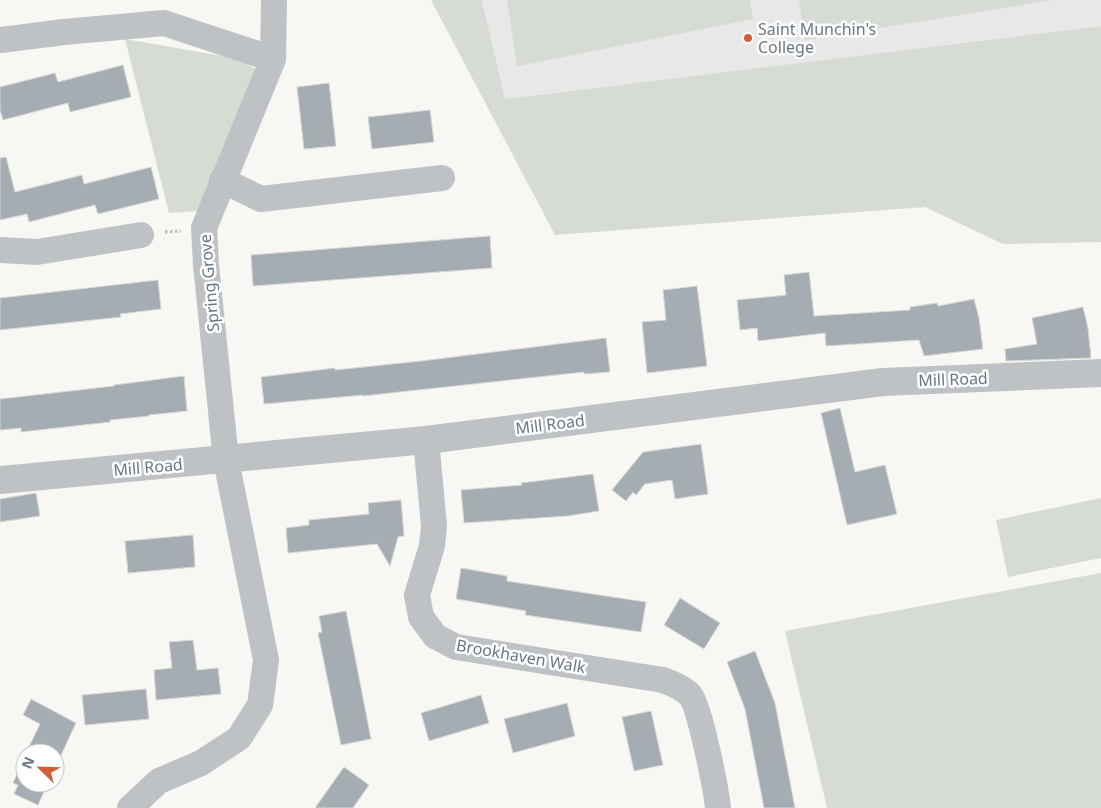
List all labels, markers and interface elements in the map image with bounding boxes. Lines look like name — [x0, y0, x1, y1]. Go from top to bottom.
place label: Saint Munchin's College — [758, 18, 876, 58]
marker: Saint Munchin's College — [742, 32, 754, 44]
street label: Spring Grove — [194, 233, 224, 333]
street label: Mill Road — [918, 367, 988, 391]
street label: Mill Road — [514, 409, 586, 439]
street label: Mill Road — [112, 453, 184, 481]
street label: Brookhaven Walk — [455, 634, 588, 678]
north arrow — [15, 743, 65, 793]
text: N — [17, 754, 39, 772]

